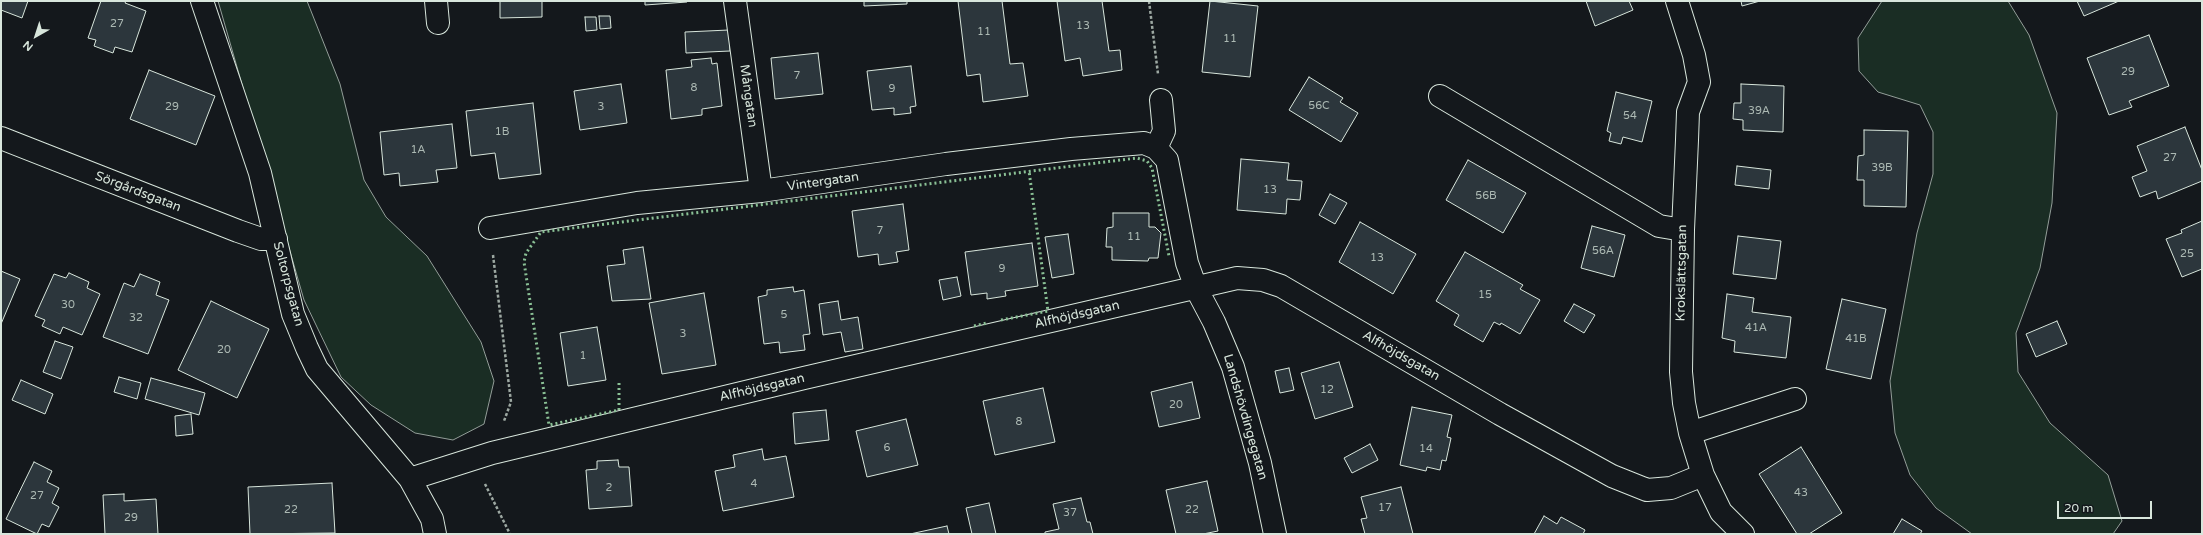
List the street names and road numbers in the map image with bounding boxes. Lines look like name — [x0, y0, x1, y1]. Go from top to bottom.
street label: Mångatan — [736, 64, 760, 128]
street label: Sörgårdsgatan — [93, 168, 183, 216]
street label: Vintergatan — [786, 169, 860, 195]
street label: Krokslättsgatan — [1673, 224, 1691, 322]
street label: Soltorpsgatan — [269, 240, 307, 328]
street label: Alfhöjdsgatan — [1033, 298, 1121, 332]
street label: Alfhöjdsgatan — [1359, 328, 1443, 384]
street label: Landshövdingegatan — [1220, 352, 1270, 482]
street label: Alfhöjdsgatan — [718, 371, 806, 405]

